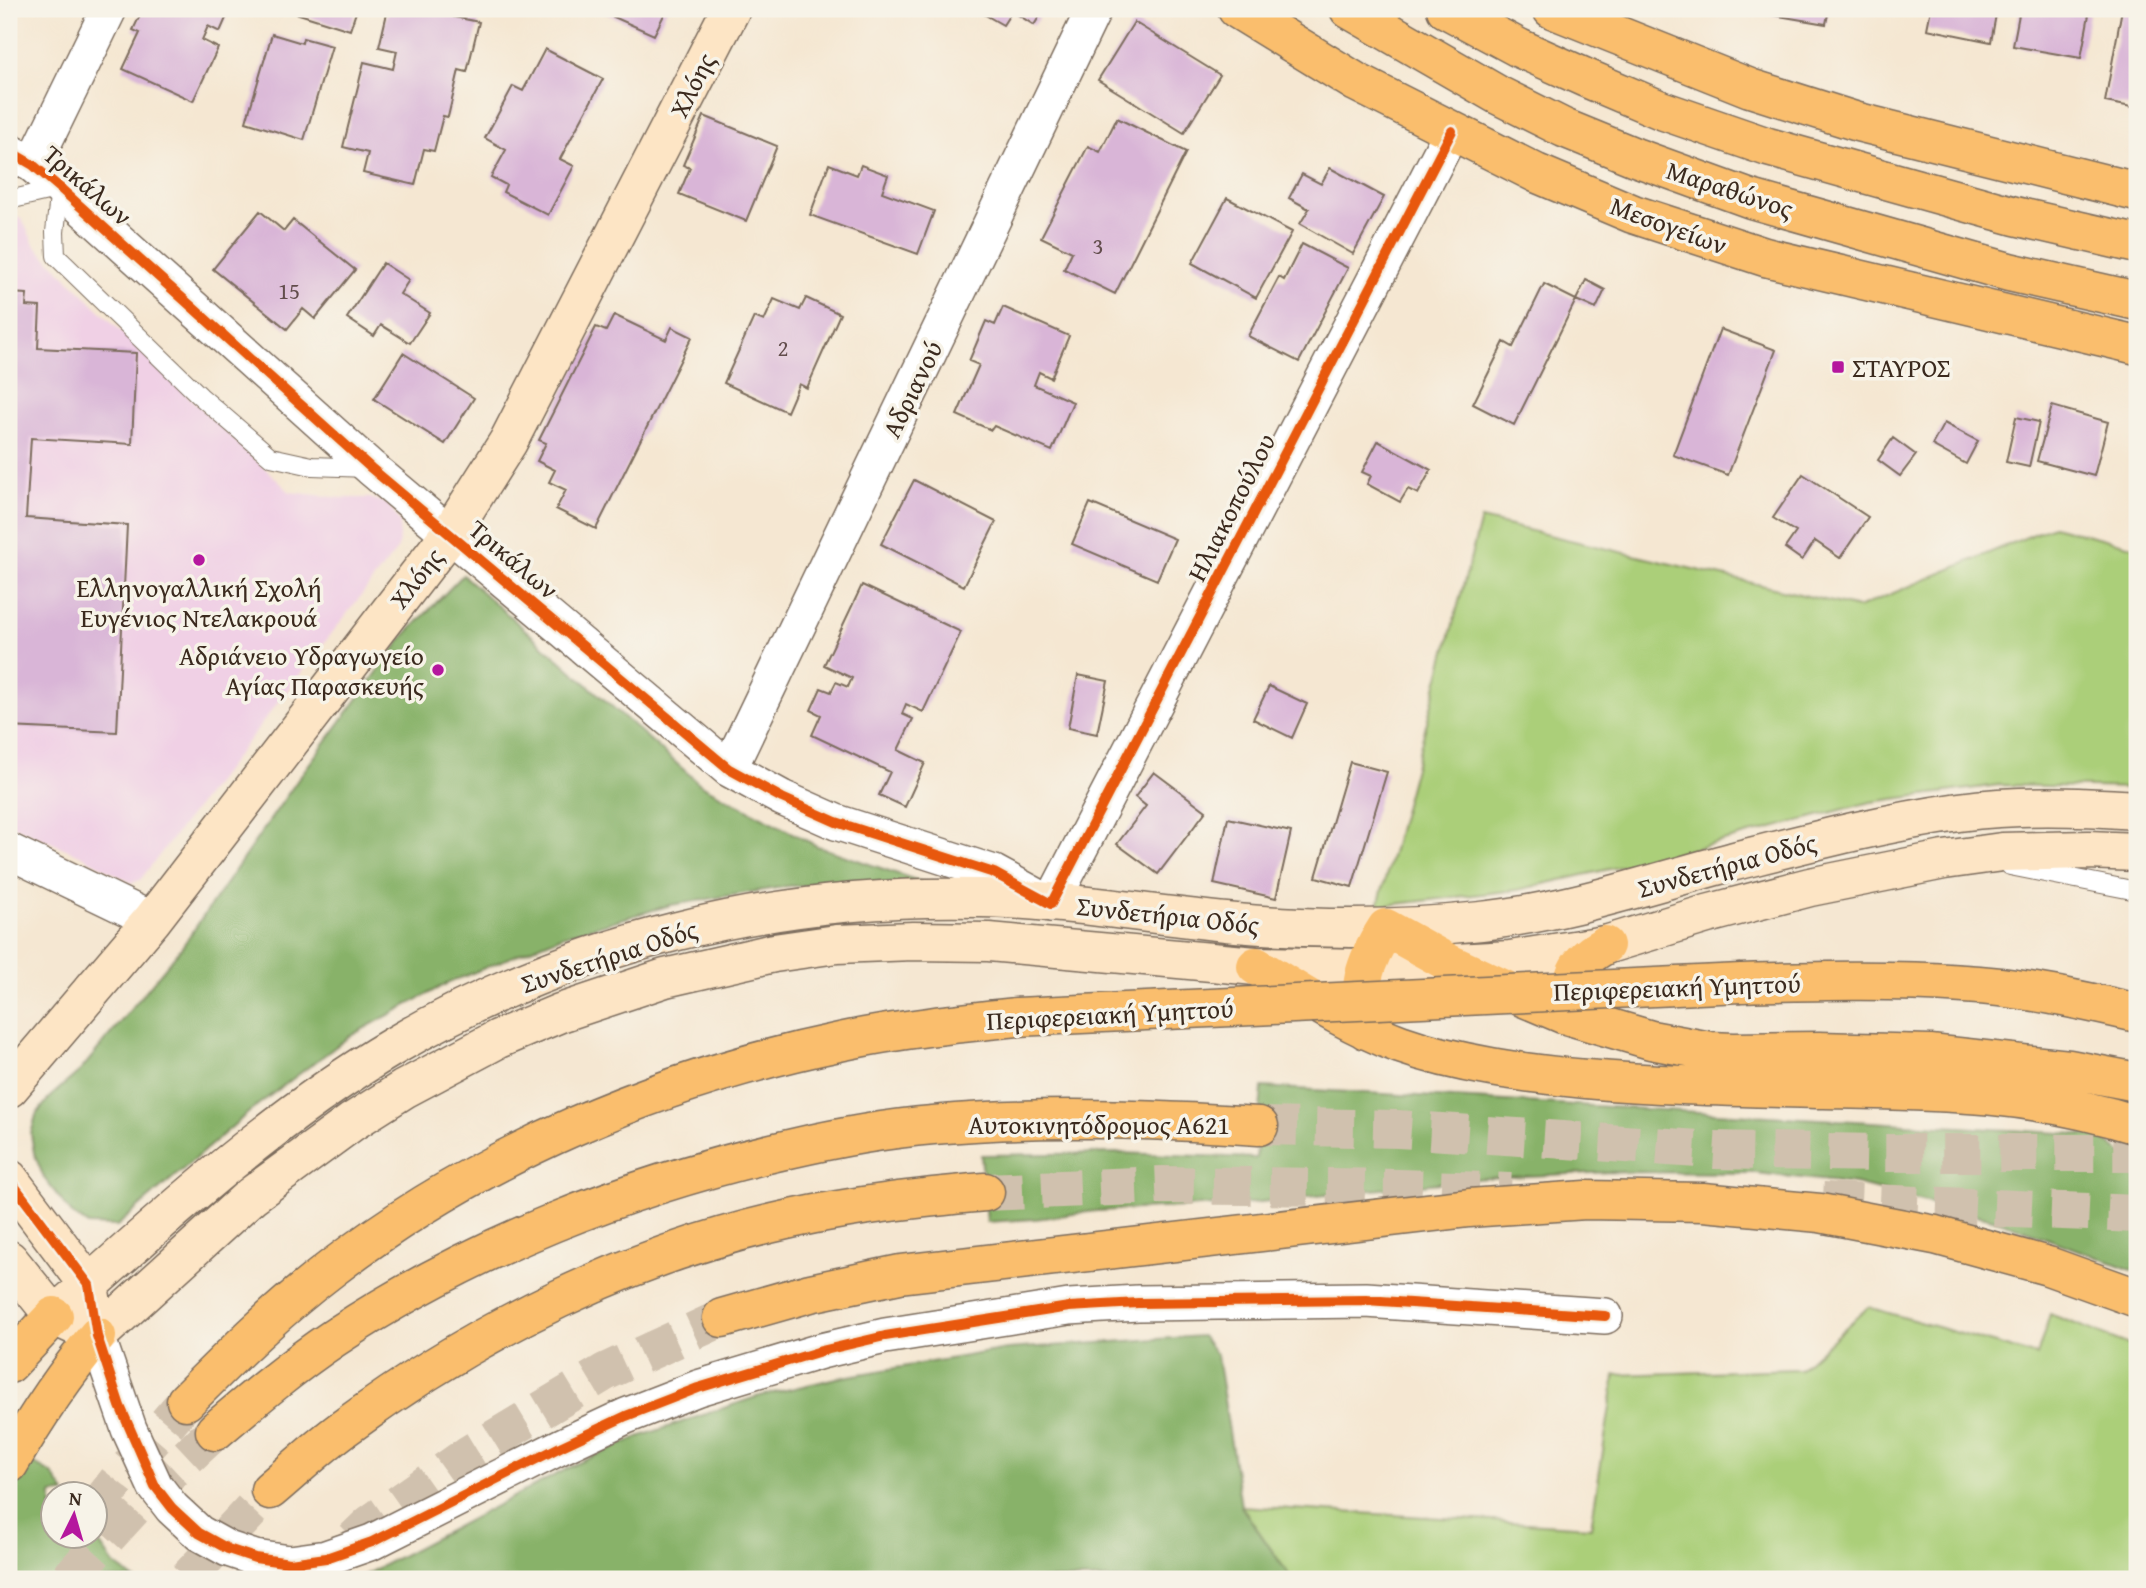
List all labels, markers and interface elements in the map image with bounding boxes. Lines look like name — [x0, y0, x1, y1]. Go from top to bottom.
street label: Χλόης — [659, 46, 725, 124]
street label: Τρικάλων — [35, 135, 141, 235]
street label: Μαραθώνος — [1662, 150, 1798, 228]
street label: Μεσογείων — [1605, 186, 1733, 264]
house number: 3 — [1092, 229, 1104, 262]
house number: 15 — [278, 274, 300, 307]
house number: 2 — [777, 331, 789, 364]
street label: Αδριανού — [872, 334, 952, 444]
place label: ΣΤΑΥΡΟΣ — [1852, 348, 1950, 387]
marker: ΣΤΑΥΡΟΣ — [1830, 359, 1846, 375]
street label: Ηλιακοπούλου — [1177, 426, 1285, 588]
street label: Τρικάλων — [461, 510, 567, 608]
street label: Χλόης — [380, 539, 452, 617]
marker: Ελληνογαλλική Σχολή Ευγένιος Ντελακρουά — [191, 552, 207, 568]
place label: Ελληνογαλλική Σχολή Ευγένιος Ντελακρουά — [76, 568, 322, 637]
place label: Αδριάνειο Υδραγωγείο Αγίας Παρασκευής — [179, 636, 424, 705]
marker: Αδριάνειο Υδραγωγείο Αγίας Παρασκευής — [430, 662, 446, 678]
street label: Συνδετήρια Οδός — [1633, 822, 1821, 908]
street label: Συνδετήρια Οδός — [1075, 886, 1261, 944]
street label: Συνδετήρια Οδός — [516, 909, 702, 1003]
street label: Περιφερειακή Υμηττού — [1553, 963, 1801, 1011]
street label: Περιφερειακή Υμηττού — [986, 988, 1234, 1040]
street label: Αυτοκινητόδρομος Α621 — [968, 1105, 1230, 1144]
north arrow — [38, 1480, 108, 1550]
text: N — [68, 1484, 83, 1513]

